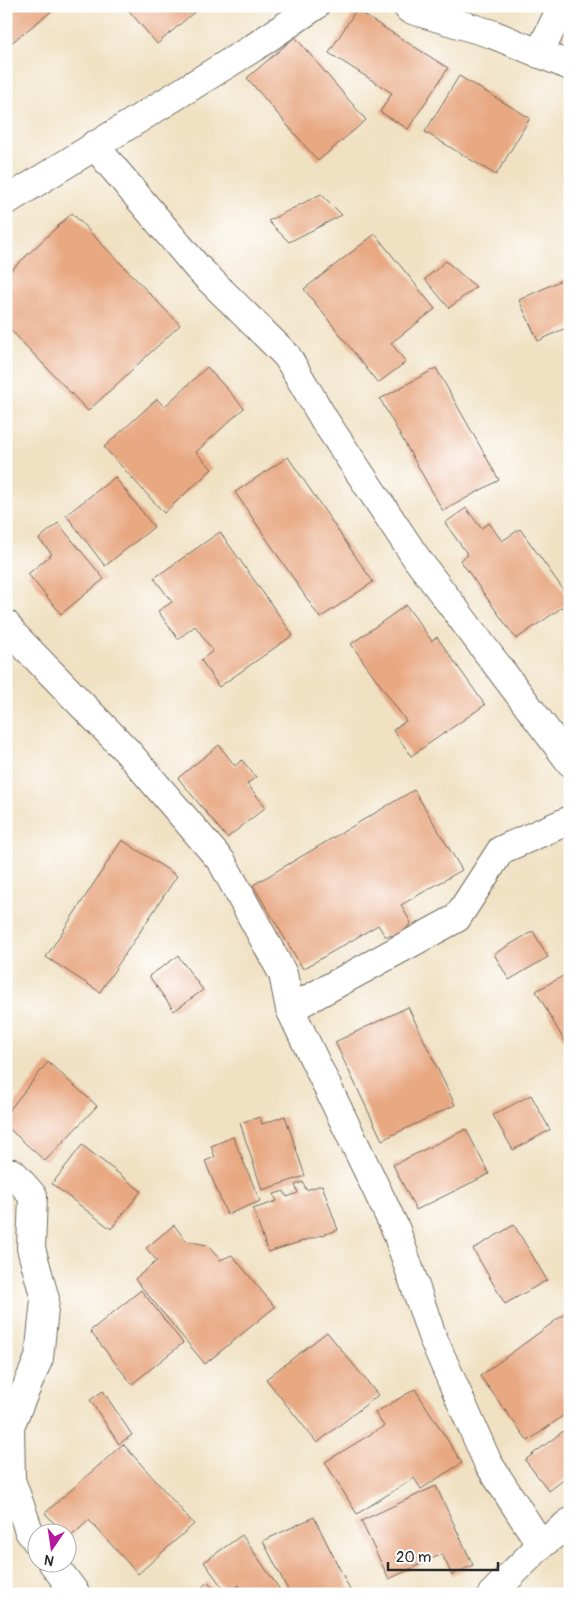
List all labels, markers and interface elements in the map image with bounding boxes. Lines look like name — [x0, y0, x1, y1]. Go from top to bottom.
north arrow — [28, 1522, 78, 1572]
scale bar — [388, 1540, 498, 1572]
text: 20 m — [396, 1548, 431, 1567]
text: N — [43, 1551, 56, 1570]

